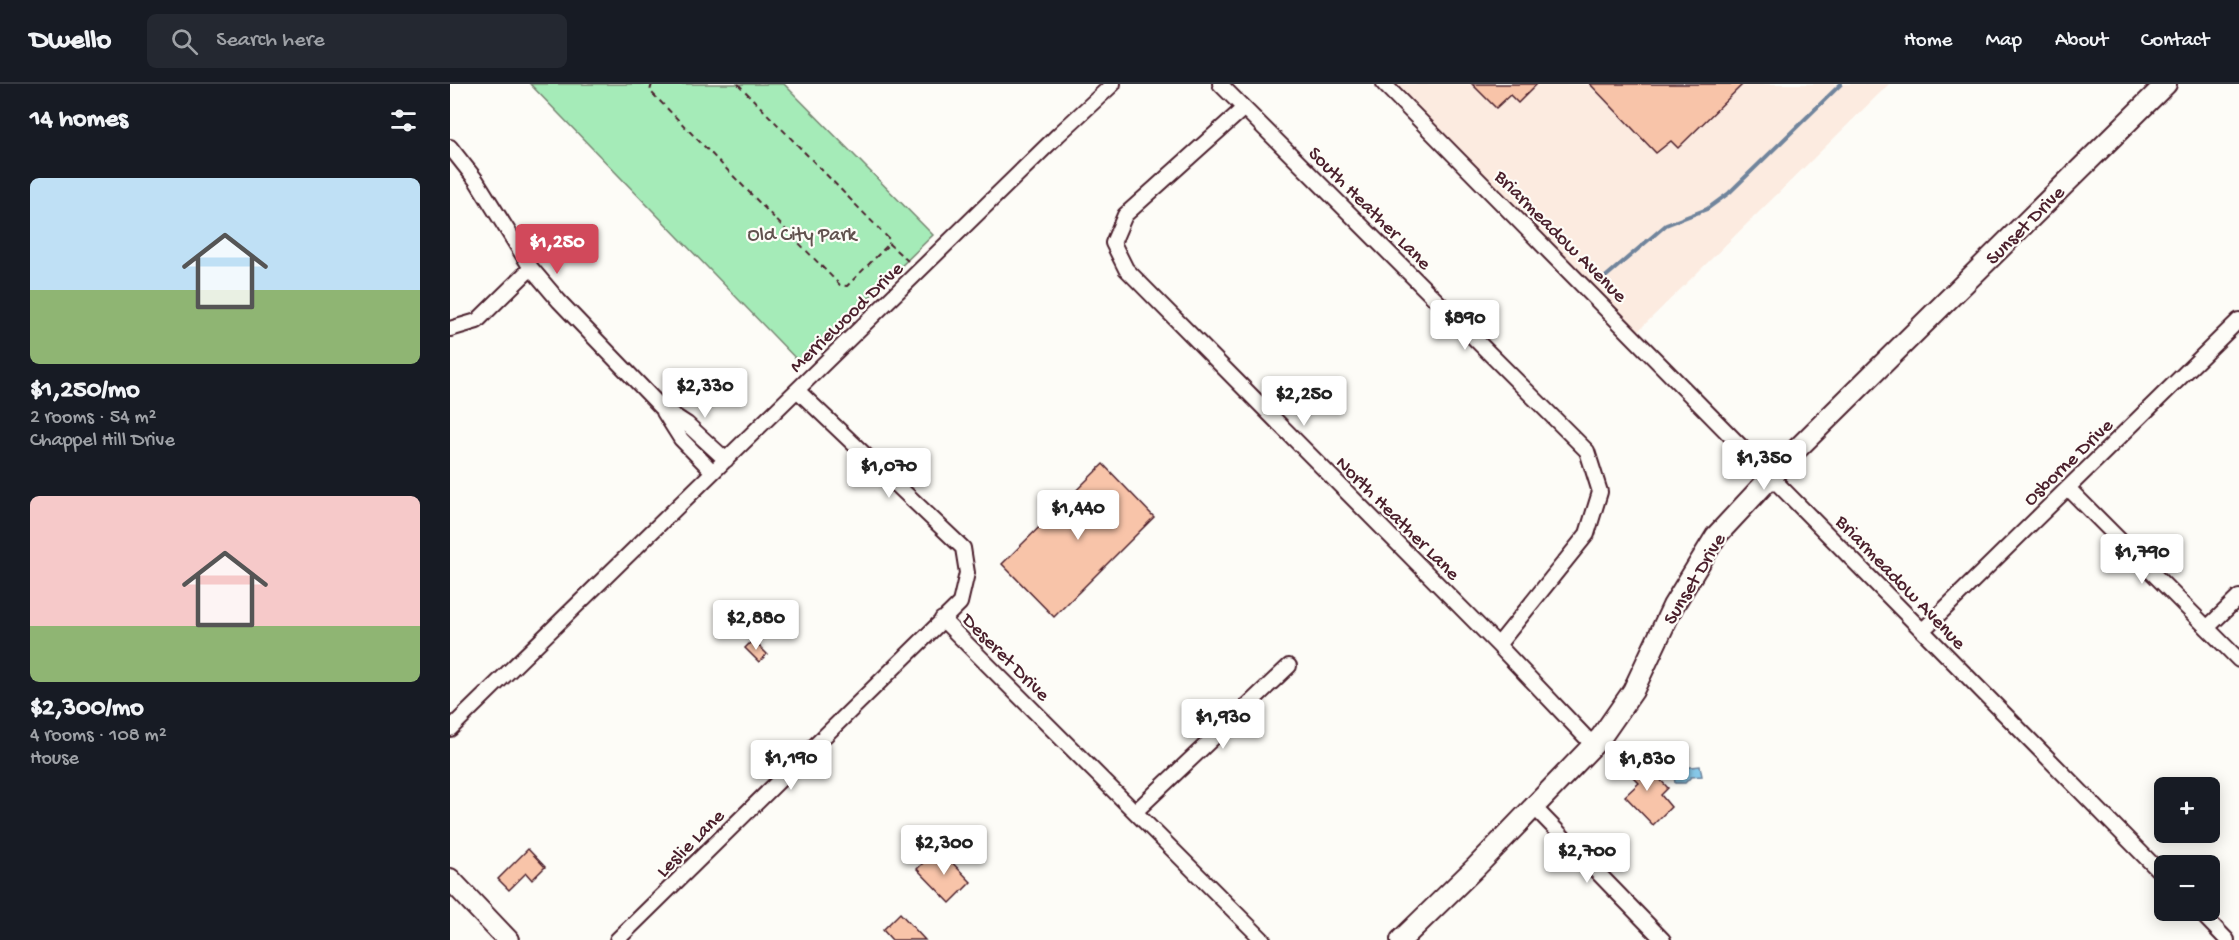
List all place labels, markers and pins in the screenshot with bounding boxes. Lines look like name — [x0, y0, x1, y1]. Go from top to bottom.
pin: $1,250 — [508, 224, 606, 275]
pin: $890 — [1429, 300, 1501, 351]
pin: $2,330 — [656, 368, 754, 419]
pin: $2,250 — [1255, 376, 1353, 427]
pin: $1,350 — [1715, 440, 1813, 491]
pin: $1,070 — [840, 448, 938, 499]
pin: $1,440 — [1029, 490, 1127, 541]
pin: $1,790 — [2093, 534, 2191, 585]
pin: $2,880 — [707, 600, 805, 651]
pin: $1,930 — [1174, 699, 1272, 750]
pin: $1,190 — [742, 740, 840, 791]
pin: $1,830 — [1598, 741, 1696, 792]
pin: $2,300 — [895, 825, 993, 876]
pin: $2,700 — [1538, 833, 1636, 884]

